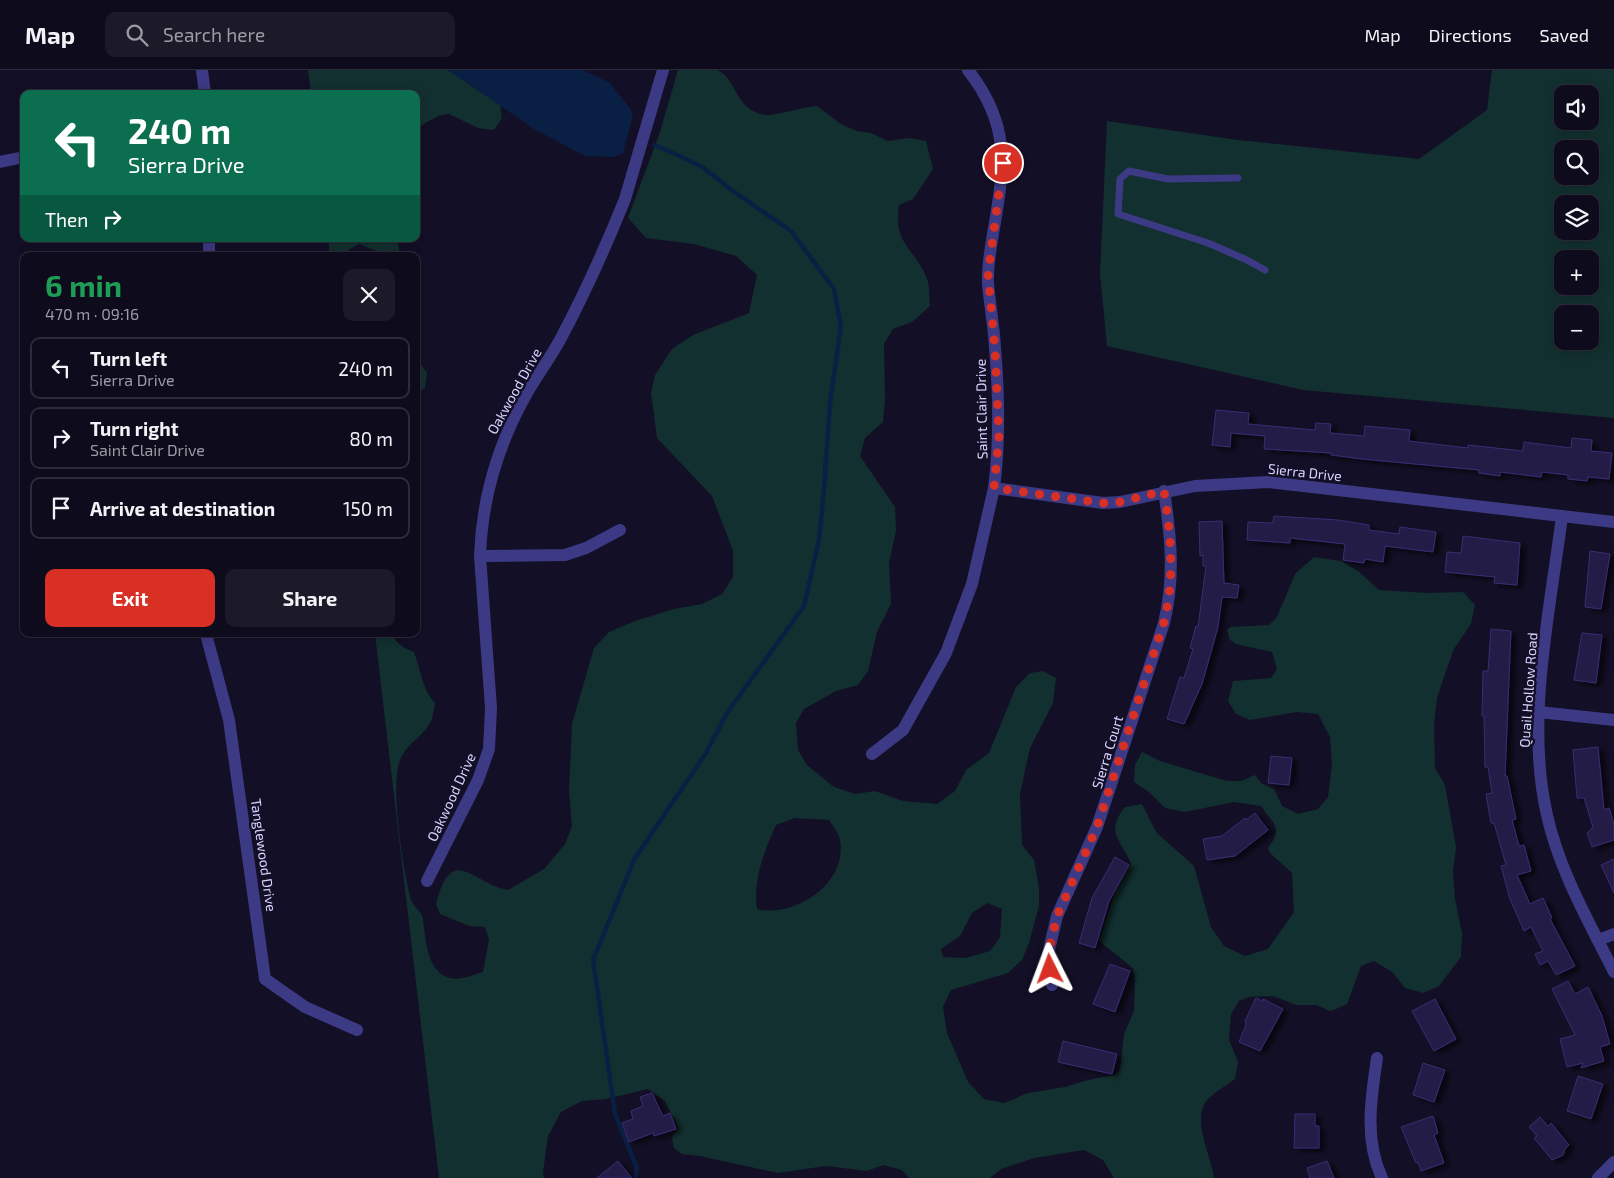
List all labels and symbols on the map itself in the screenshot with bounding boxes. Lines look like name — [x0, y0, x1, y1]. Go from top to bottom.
pin — [982, 142, 1024, 184]
street label: Oakwood Drive — [483, 345, 545, 437]
street label: Saint Clair Drive — [972, 359, 990, 459]
street label: Sierra Drive — [1267, 460, 1343, 484]
street label: Quail Hollow Road — [1515, 632, 1541, 748]
street label: Sierra Court — [1088, 713, 1126, 791]
street label: Oakwood Drive — [423, 750, 479, 844]
street label: Tanglewood Drive — [248, 797, 280, 913]
position arrow — [1023, 942, 1075, 994]

